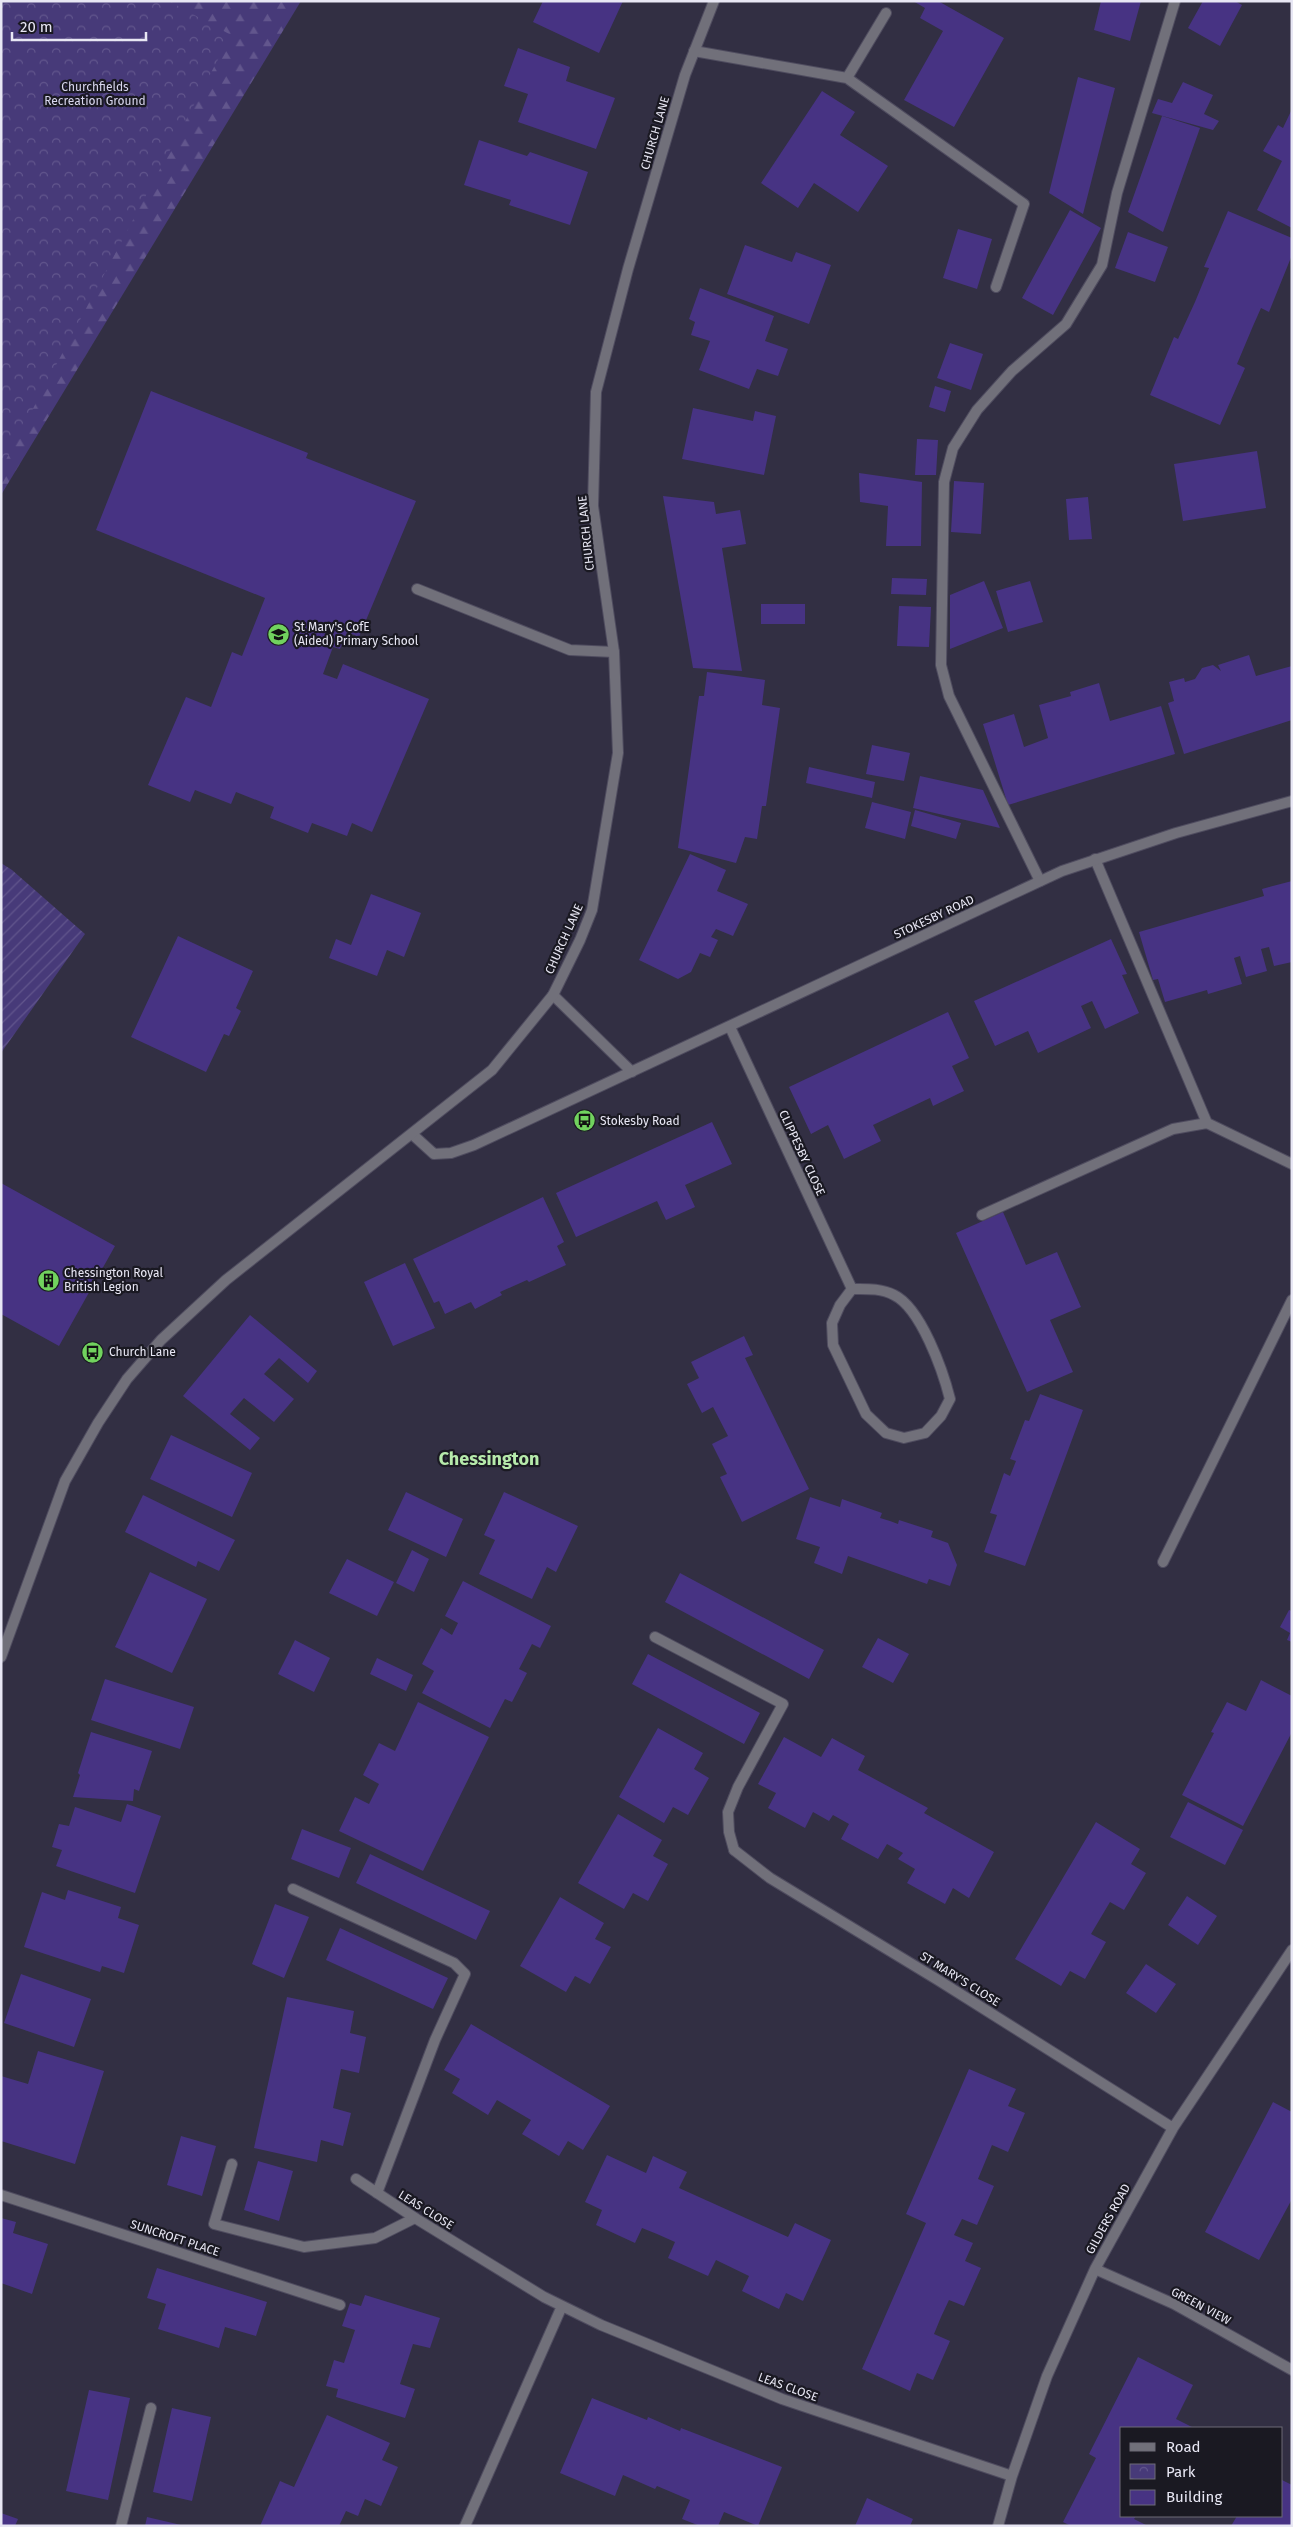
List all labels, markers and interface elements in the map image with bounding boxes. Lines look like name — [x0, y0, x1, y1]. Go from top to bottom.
scale bar — [12, 10, 146, 42]
text: 20 m — [20, 18, 53, 36]
park label: Churchfields Recreation Ground — [44, 80, 146, 108]
street label: CHURCH LANE — [638, 95, 672, 171]
street label: CHURCH LANE — [575, 495, 597, 571]
place label: St Mary's CofE (Aided) Primary School — [294, 620, 419, 648]
school or university icon: St Mary's CofE (Aided) Primary School — [266, 622, 290, 646]
street label: STOKESBY ROAD — [892, 892, 977, 942]
street label: CHURCH LANE — [542, 902, 586, 976]
street label: CLIPPESBY CLOSE — [776, 1108, 828, 1198]
bus stop icon: Stokesby Road — [572, 1109, 596, 1133]
place label: Stokesby Road — [600, 1114, 680, 1128]
place label: Chessington Royal British Legion — [64, 1266, 163, 1294]
building icon: Chessington Royal British Legion — [36, 1268, 60, 1292]
bus stop icon: Church Lane — [81, 1340, 105, 1364]
place label: Church Lane — [109, 1345, 176, 1359]
district label: Chessington — [439, 1448, 539, 1470]
street label: ST MARY'S CLOSE — [918, 1949, 1002, 2009]
street label: GILDERS ROAD — [1083, 2181, 1133, 2257]
street label: LEAS CLOSE — [396, 2188, 456, 2232]
street label: SUNCROFT PLACE — [129, 2217, 221, 2259]
street label: GREEN VIEW — [1169, 2284, 1233, 2328]
street label: LEAS CLOSE — [756, 2370, 820, 2404]
legend — [1120, 2427, 1283, 2517]
text: Road — [1166, 2438, 1201, 2456]
text: Park — [1166, 2463, 1196, 2481]
text: Building — [1166, 2488, 1222, 2506]

